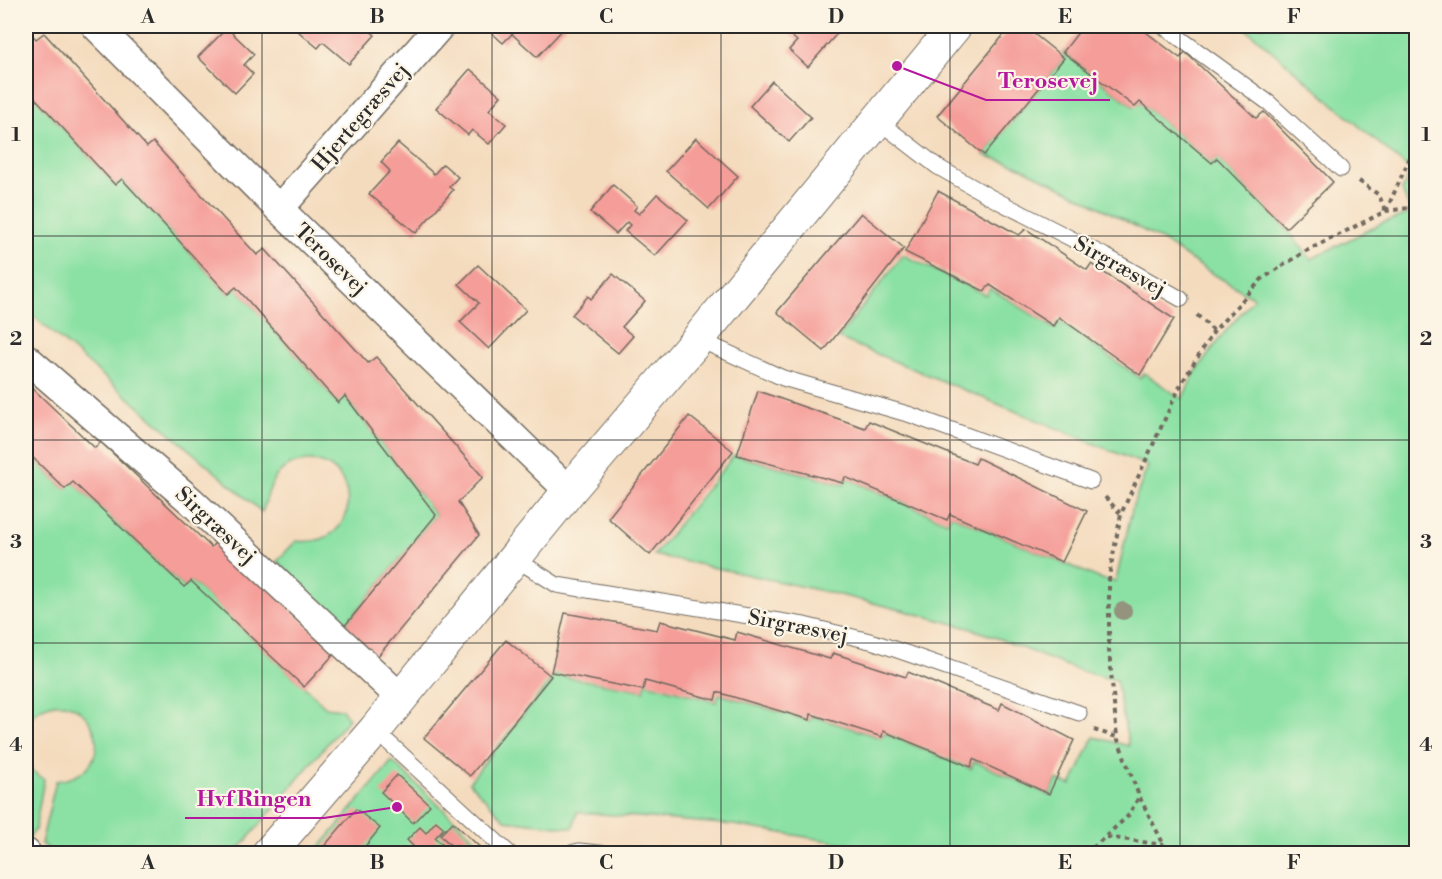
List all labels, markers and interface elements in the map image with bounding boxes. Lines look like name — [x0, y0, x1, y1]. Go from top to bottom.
text: A — [140, 5, 156, 30]
text: B — [369, 5, 385, 30]
text: C — [599, 5, 613, 30]
text: D — [828, 5, 844, 30]
text: E — [1058, 5, 1072, 30]
text: F — [1287, 5, 1301, 30]
street label: Hjertegræsvej — [307, 58, 415, 177]
callout: Terosevej — [986, 60, 1110, 100]
text: Terosevej — [998, 68, 1098, 95]
text: 1 — [11, 123, 21, 148]
text: 1 — [1421, 123, 1431, 148]
street label: Terosevej — [288, 219, 372, 301]
street label: Sirgræsvej — [1069, 231, 1170, 303]
text: 2 — [10, 327, 22, 352]
text: 2 — [1420, 327, 1432, 352]
street label: Sirgræsvej — [169, 482, 261, 570]
text: 3 — [10, 530, 22, 555]
text: 3 — [1420, 530, 1432, 555]
street label: Sirgræsvej — [746, 605, 850, 649]
text: 4 — [9, 733, 23, 758]
text: 4 — [1419, 733, 1433, 758]
callout: Hvf Ringen — [185, 778, 324, 818]
text: Hvf Ringen — [197, 786, 312, 813]
text: A — [140, 851, 156, 876]
text: B — [369, 851, 385, 876]
text: C — [599, 851, 613, 876]
text: D — [828, 851, 844, 876]
text: E — [1058, 851, 1072, 876]
text: F — [1287, 851, 1301, 876]

